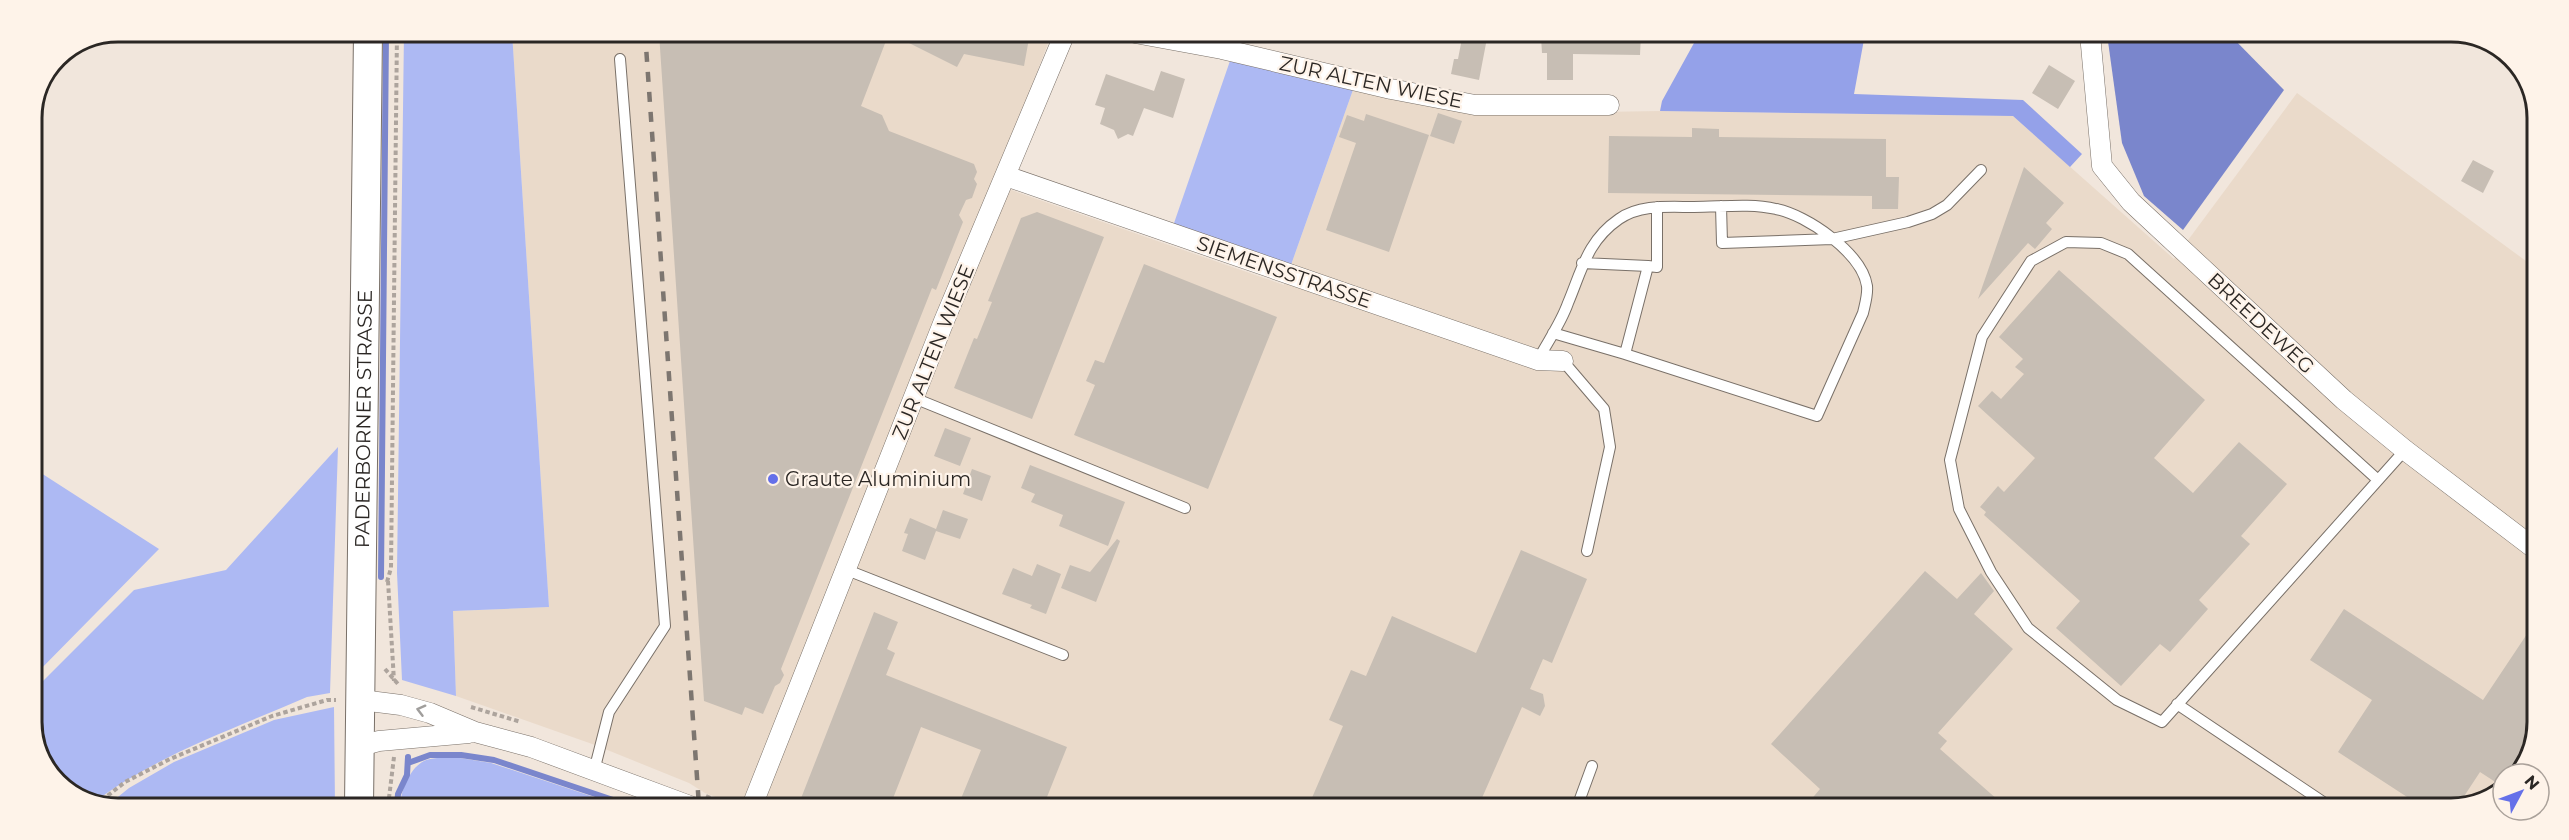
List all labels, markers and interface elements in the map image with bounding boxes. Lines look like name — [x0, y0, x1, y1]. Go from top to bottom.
street label: ZUR ALTEN WIESE — [1277, 51, 1465, 113]
street label: SIEMENSSTRASSE — [1194, 231, 1374, 313]
street label: ZUR ALTEN WIESE — [887, 261, 979, 443]
street label: BREEDEWEG — [2203, 268, 2319, 378]
street label: PADERBORNER STRASSE — [350, 290, 377, 548]
place label: Graute Aluminium — [785, 467, 971, 491]
marker: Graute Aluminium — [766, 472, 780, 486]
one-way arrow — [416, 705, 426, 718]
north arrow — [2491, 762, 2551, 822]
text: N — [2521, 771, 2543, 794]

